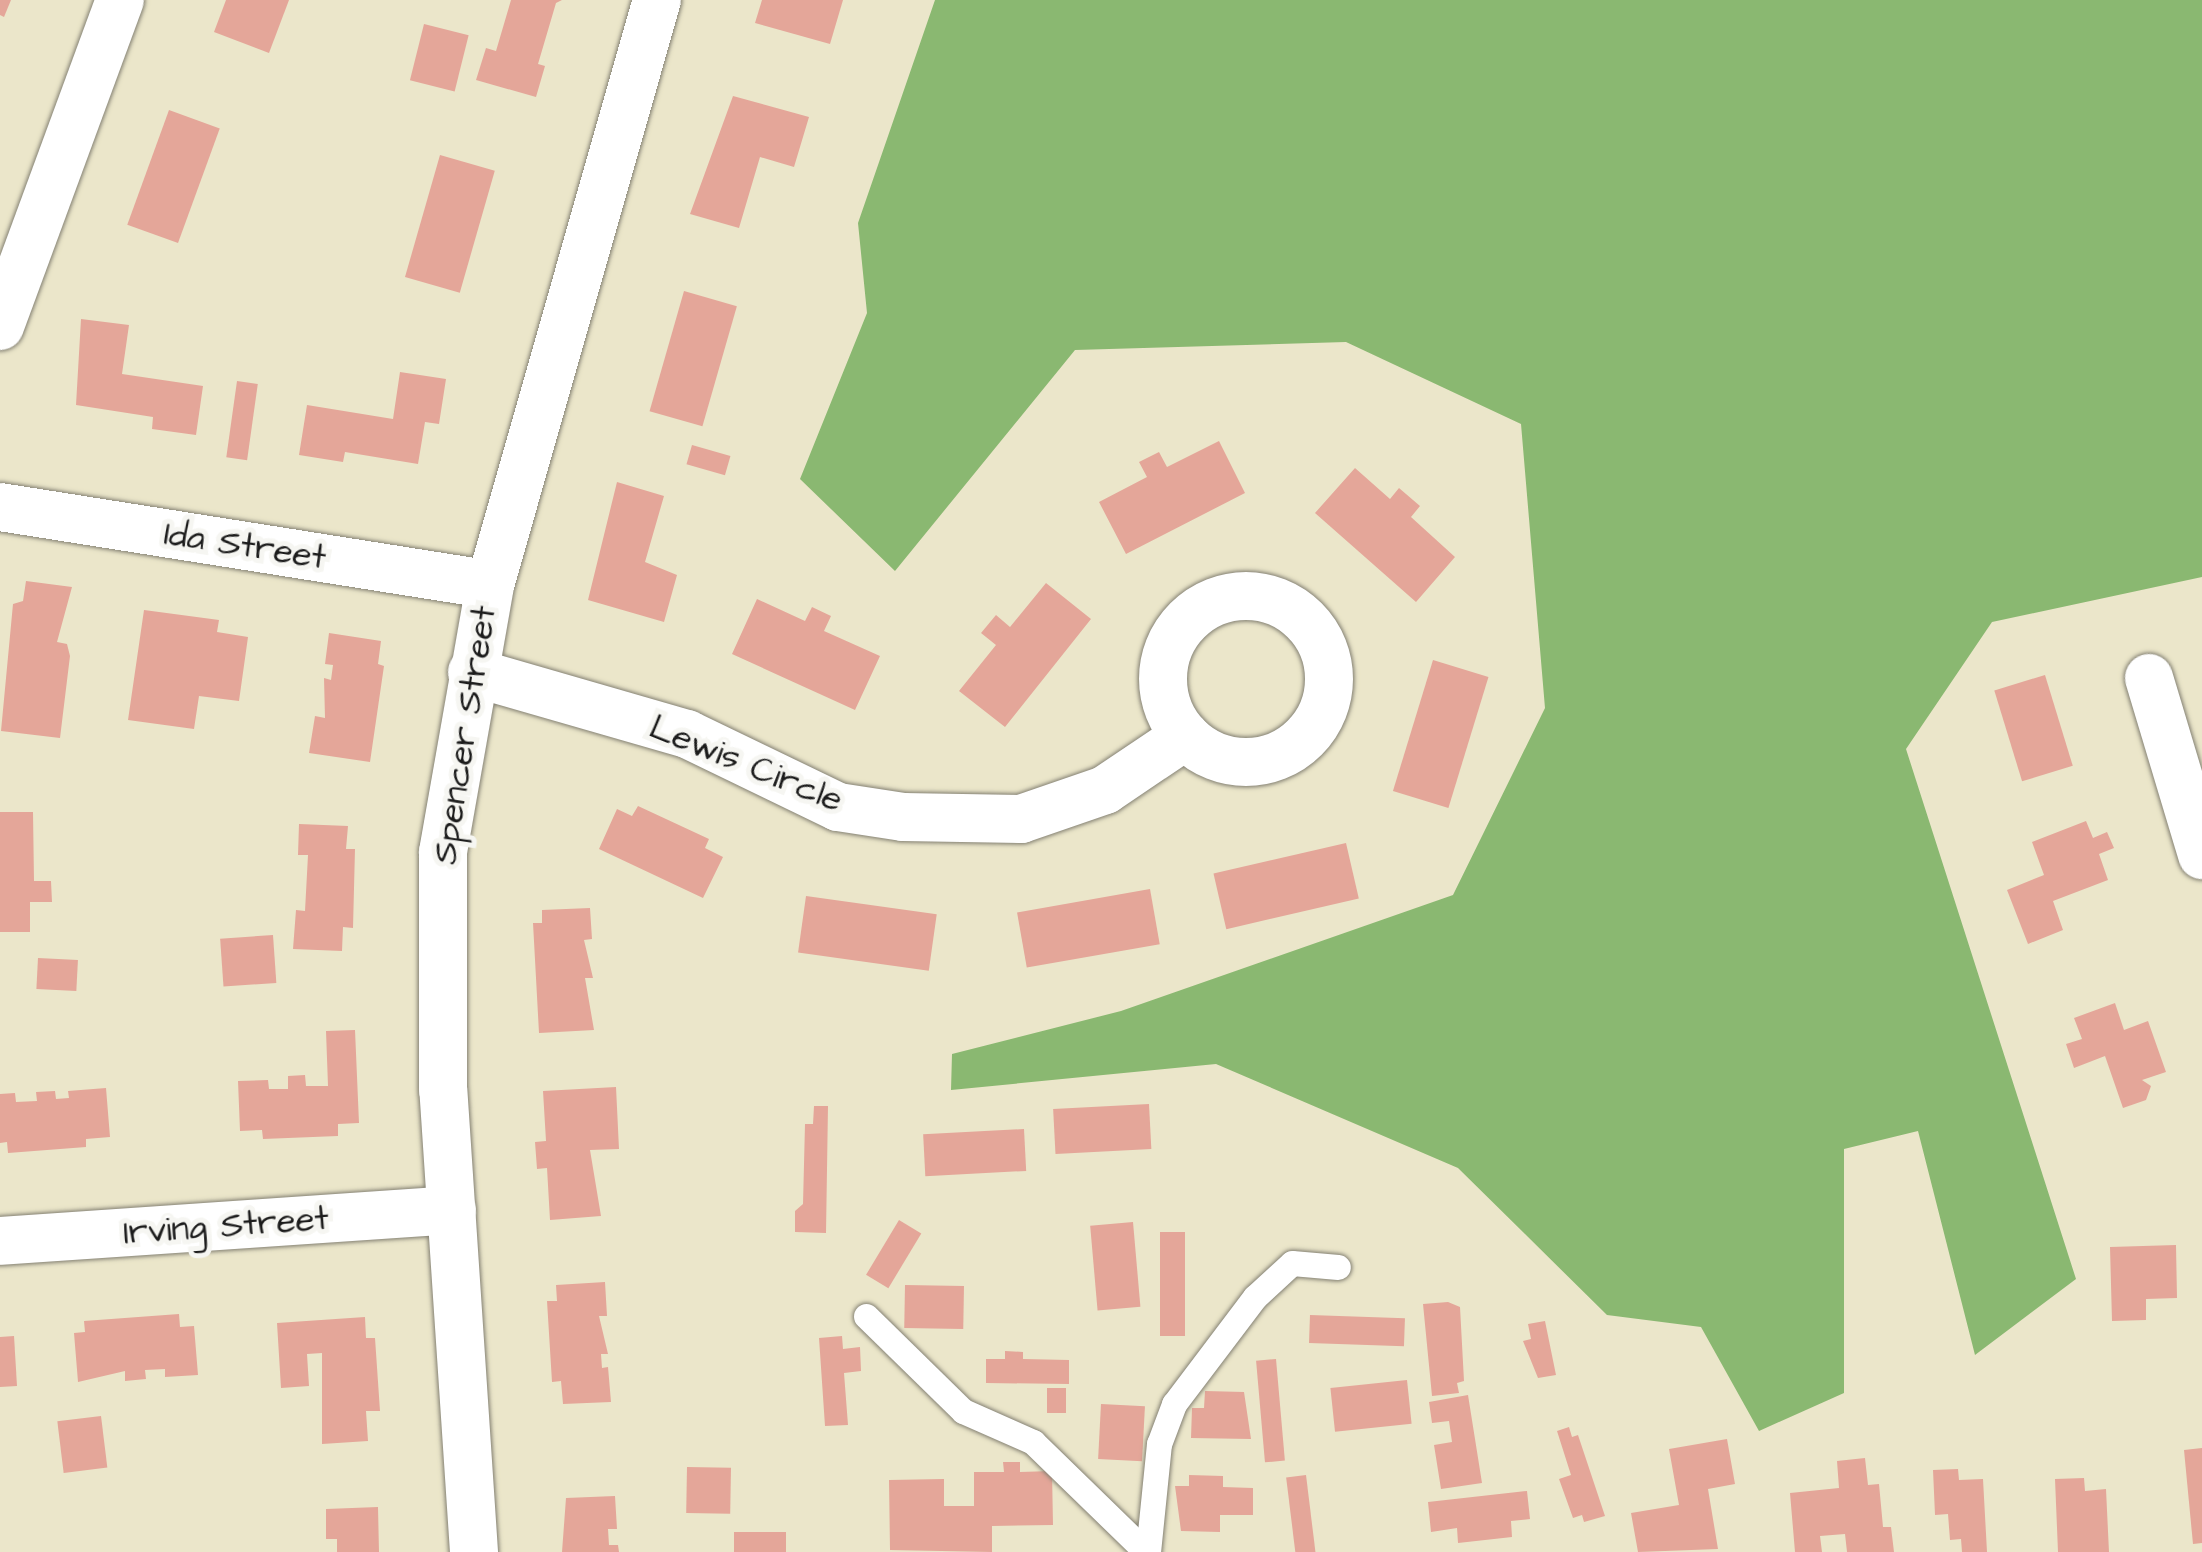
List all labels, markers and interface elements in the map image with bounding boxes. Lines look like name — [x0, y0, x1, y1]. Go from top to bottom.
street label: Ida Street — [161, 513, 329, 579]
street label: Spencer Street — [424, 603, 506, 867]
street label: Lewis Circle — [643, 706, 849, 822]
street label: Irving Street — [122, 1198, 330, 1254]

